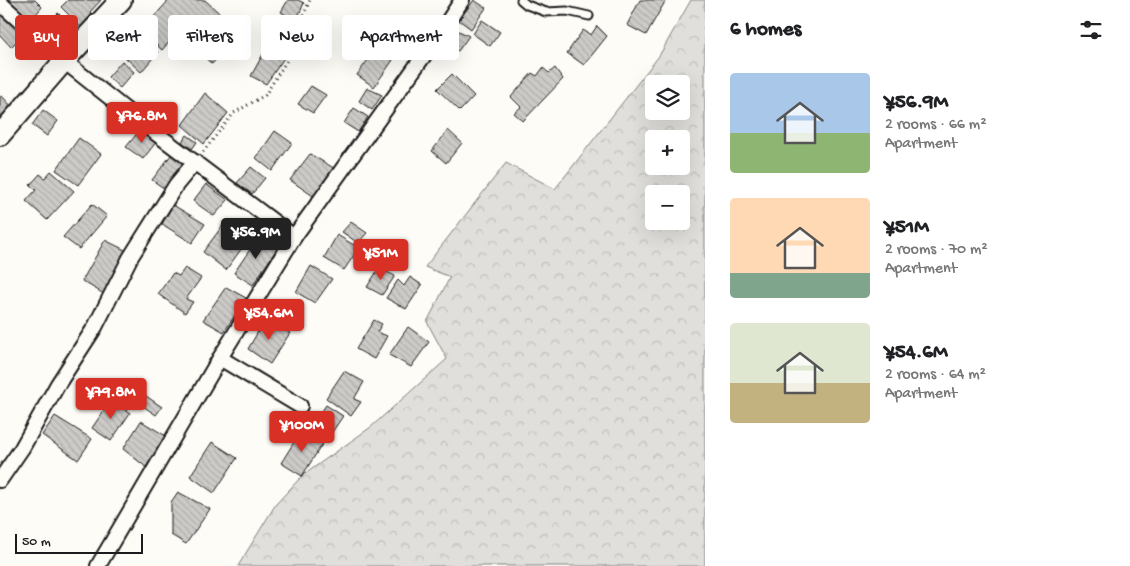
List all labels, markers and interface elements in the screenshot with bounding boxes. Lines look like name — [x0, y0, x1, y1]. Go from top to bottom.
chip: Buy — [15, 15, 78, 60]
chip: Rent — [88, 15, 158, 60]
chip: Filters — [168, 15, 251, 60]
chip: New — [261, 15, 332, 60]
chip: Apartment — [342, 15, 459, 60]
icon: filters — [1077, 16, 1105, 44]
text: 6 homes — [730, 18, 801, 43]
map controls — [645, 75, 690, 230]
button: layers — [645, 75, 690, 120]
text: ¥56.9M — [885, 91, 948, 116]
icon: home — [770, 93, 830, 153]
pin: ¥76.8M — [101, 102, 183, 144]
text: ¥76.8M — [118, 108, 166, 127]
text: 2 rooms · 66 m² — [885, 116, 986, 135]
button: + — [645, 130, 690, 175]
text: Apartment — [885, 135, 957, 154]
button: − — [645, 185, 690, 230]
text: ¥51M — [885, 216, 929, 241]
pin: ¥56.9M — [215, 218, 297, 260]
icon: home — [770, 218, 830, 278]
text: ¥56.9M — [232, 224, 280, 243]
pin: ¥51M — [351, 238, 411, 281]
text: 2 rooms · 70 m² — [885, 241, 988, 260]
text: ¥51M — [364, 245, 398, 264]
text: Apartment — [885, 260, 957, 279]
pin: ¥54.6M — [228, 298, 310, 341]
text: ¥54.6M — [245, 305, 293, 324]
text: ¥54.6M — [885, 341, 948, 366]
icon: home — [770, 343, 830, 403]
text: 2 rooms · 64 m² — [885, 366, 986, 385]
pin: ¥79.8M — [70, 378, 152, 420]
text: ¥79.8M — [87, 384, 135, 403]
text: Apartment — [885, 385, 957, 404]
pin: ¥100M — [267, 410, 337, 453]
text: ¥100M — [280, 417, 324, 436]
scale bar — [15, 531, 142, 554]
text: 50 m — [22, 534, 51, 551]

